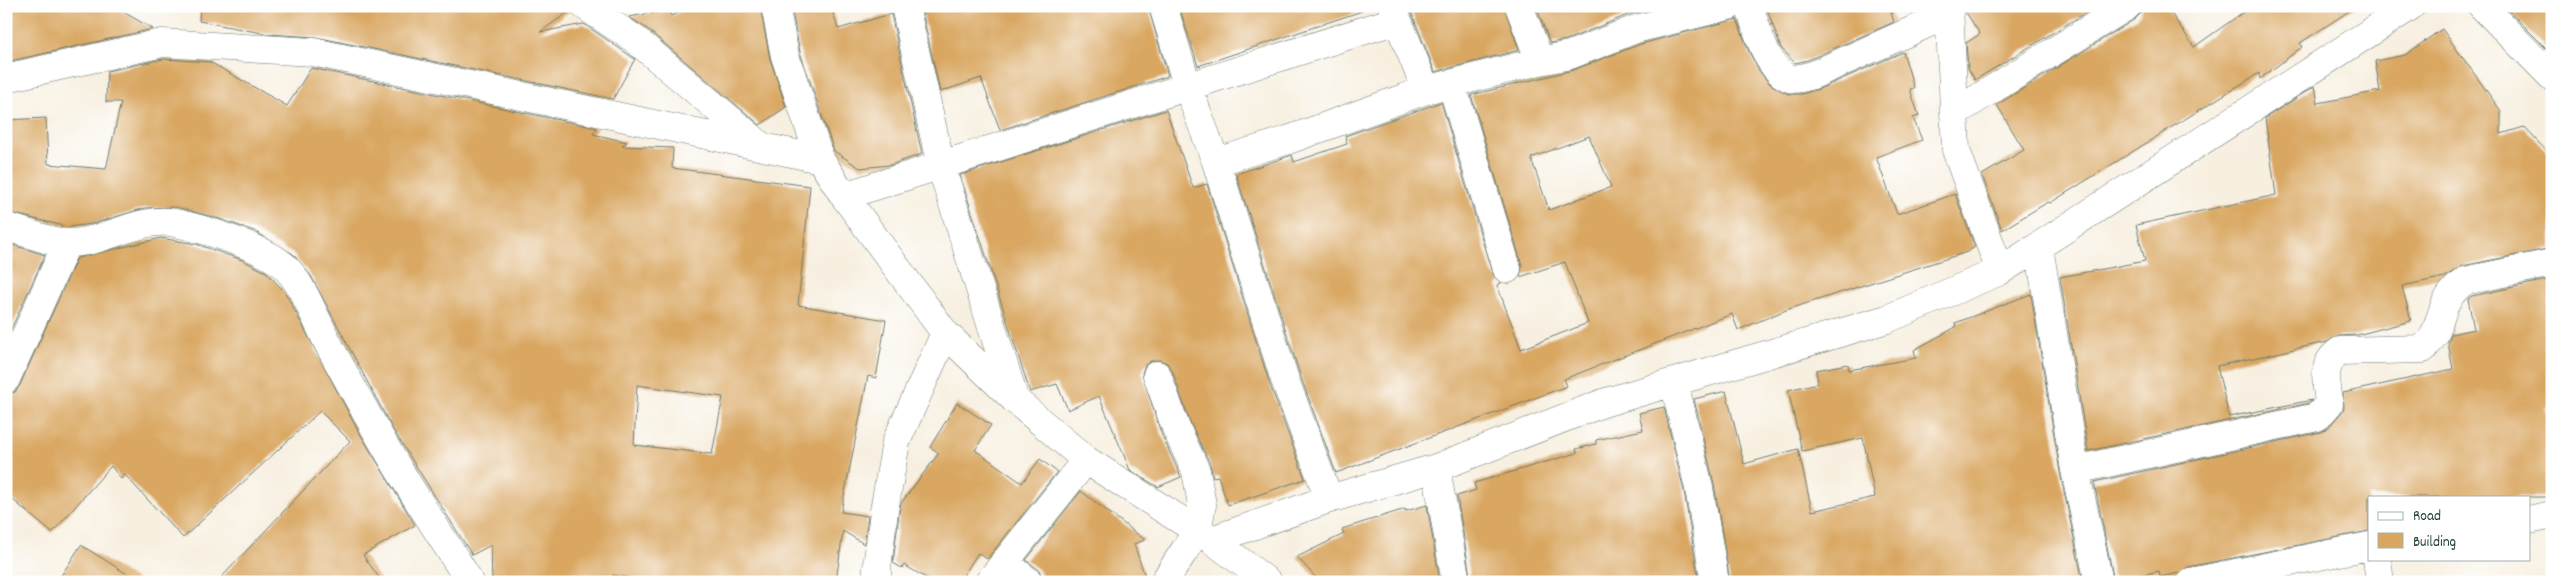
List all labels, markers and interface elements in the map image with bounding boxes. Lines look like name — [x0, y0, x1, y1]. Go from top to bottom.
legend — [2368, 496, 2530, 560]
text: Road — [2413, 506, 2441, 528]
text: Building — [2413, 532, 2456, 554]

